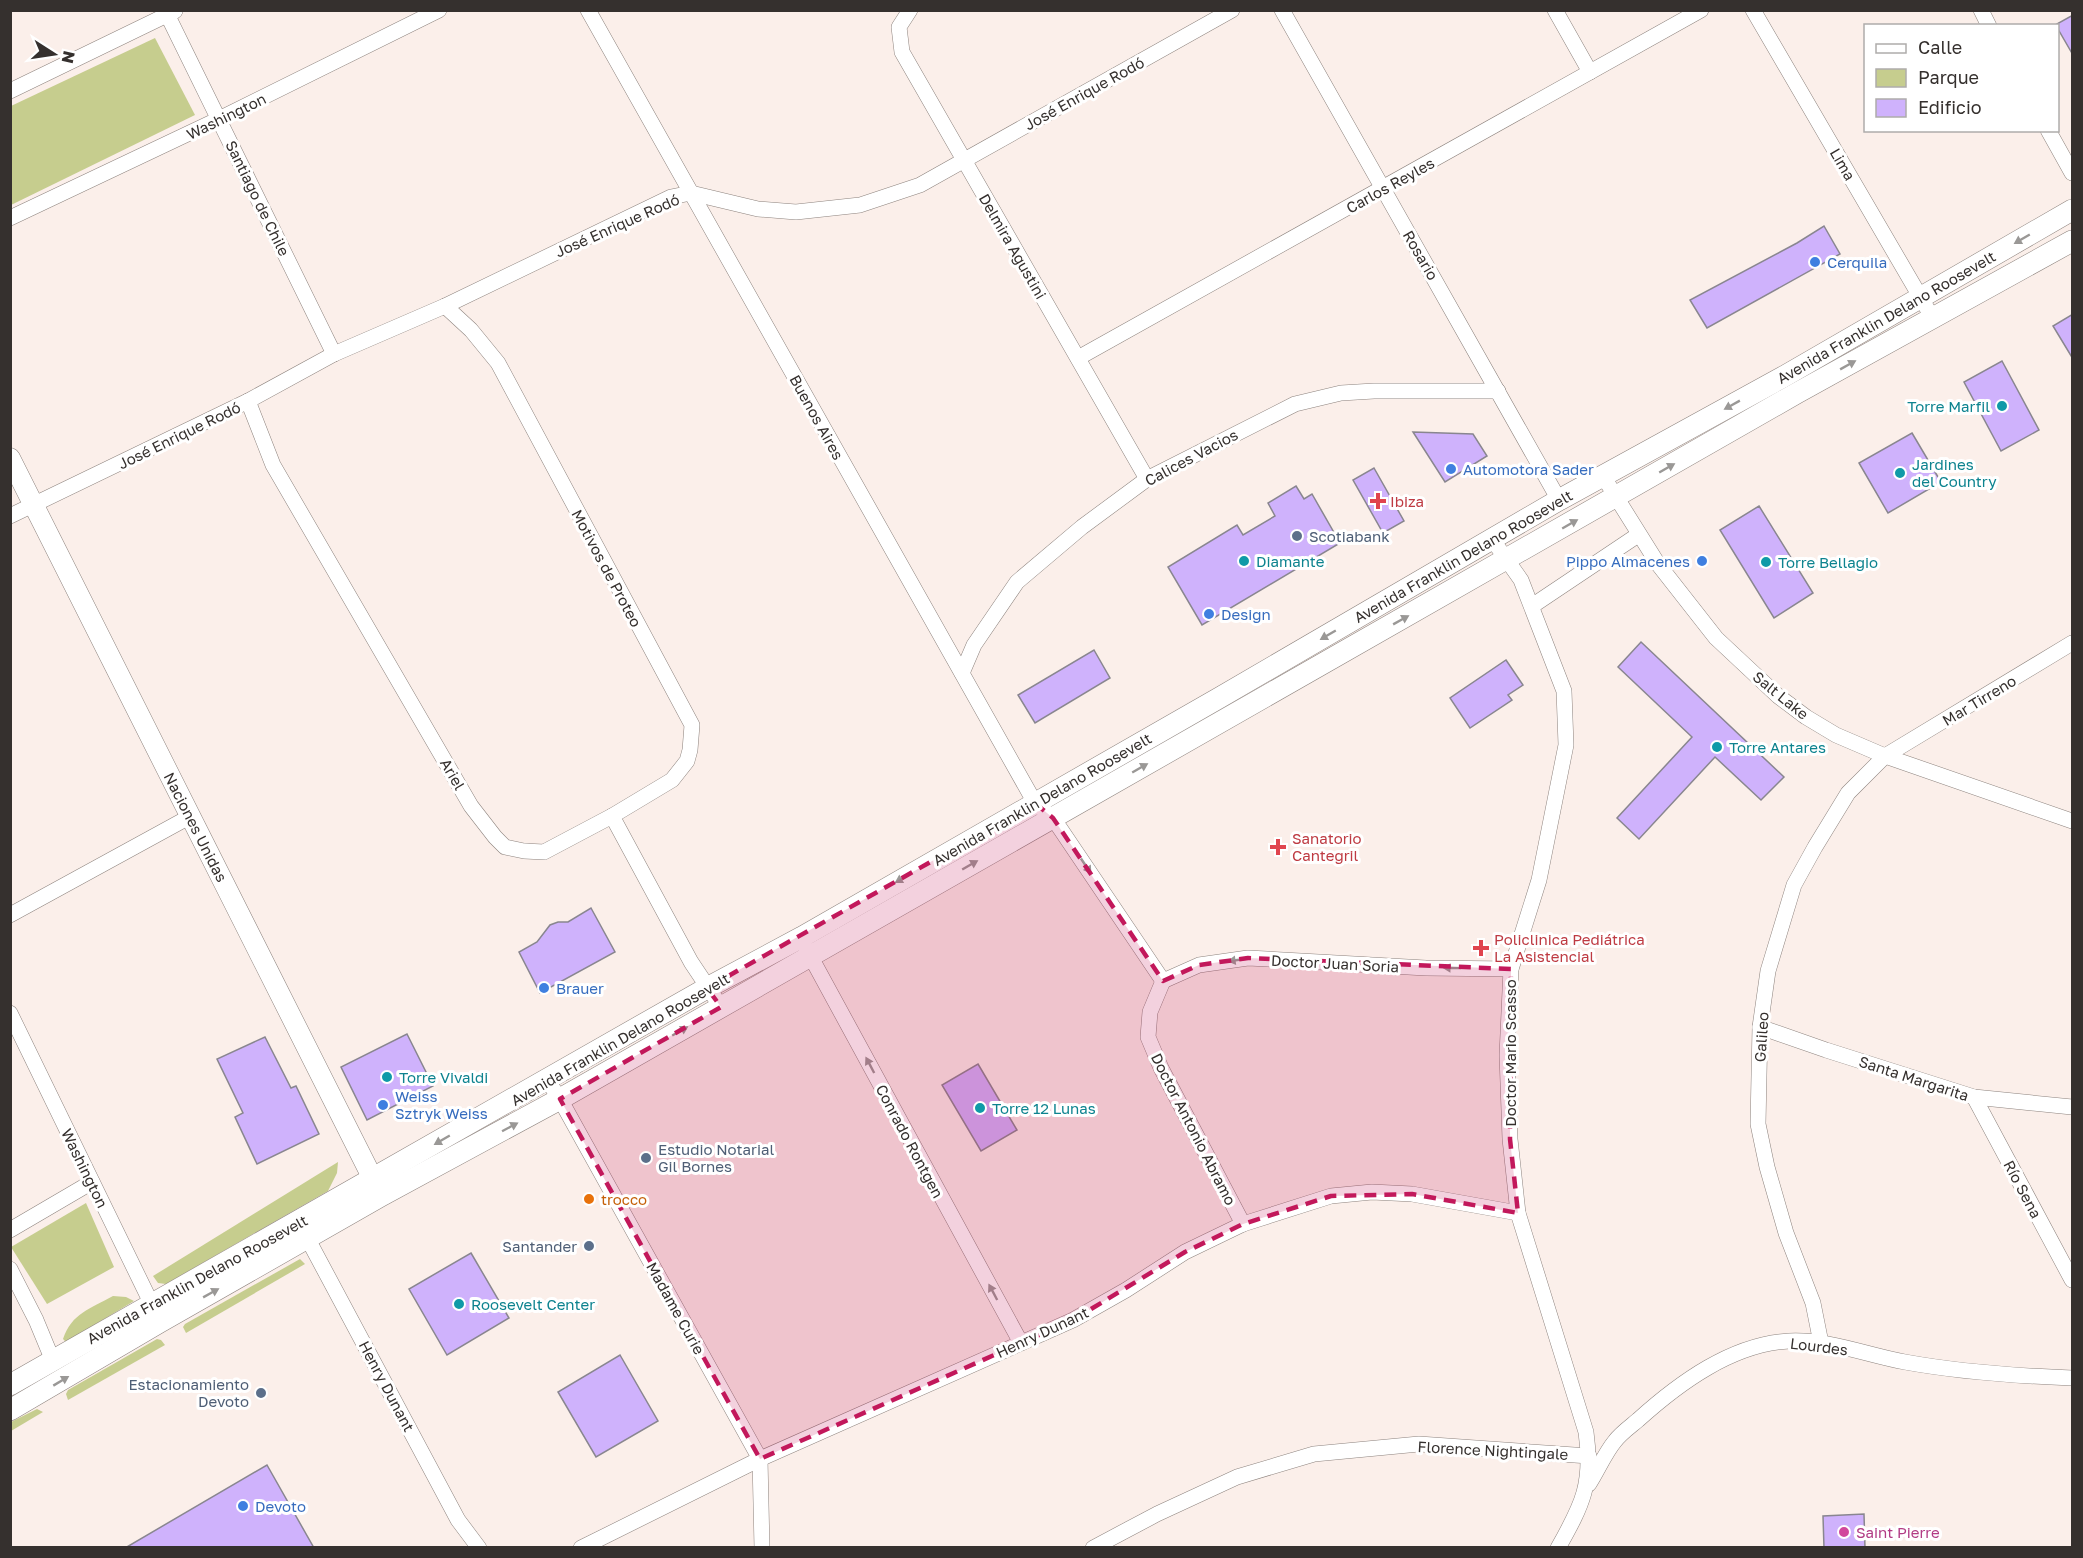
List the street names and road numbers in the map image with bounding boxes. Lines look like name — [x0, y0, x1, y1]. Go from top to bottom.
street label: José Enrique Rodó — [1021, 53, 1147, 133]
street label: Washington — [183, 89, 269, 143]
street label: Santiago de Chile — [222, 137, 294, 259]
street label: Lima — [1827, 145, 1859, 183]
street label: Carlos Reyles — [1343, 153, 1437, 217]
street label: José Enrique Rodó — [552, 190, 682, 260]
street label: Delmira Agustini — [976, 190, 1050, 302]
street label: Rosario — [1400, 227, 1442, 283]
street label: Avenida Franklin Delano Roosevelt — [1774, 247, 1998, 387]
street label: Buenos Aires — [786, 371, 848, 463]
street label: José Enrique Rodó — [115, 398, 243, 472]
street label: Calices Vacios — [1141, 425, 1241, 489]
street label: Avenida Franklin Delano Roosevelt — [1351, 486, 1575, 626]
street label: Motivos de Proteo — [568, 506, 646, 630]
street label: Salt Lake — [1750, 667, 1813, 723]
street label: Mar Tirreno — [1939, 671, 2019, 729]
street label: Avenida Franklin Delano Roosevelt — [930, 729, 1154, 869]
street label: Ariel — [437, 755, 469, 793]
street label: Naciones Unidas — [161, 769, 231, 885]
street label: Doctor Juan Soria — [1271, 951, 1399, 975]
street label: Avenida Franklin Delano Roosevelt — [508, 969, 732, 1109]
street label: Doctor Mario Scasso — [1501, 979, 1519, 1127]
street label: Galileo — [1750, 1011, 1772, 1063]
street label: Doctor Antonio Abramo — [1148, 1050, 1240, 1208]
street label: Santa Margarita — [1857, 1052, 1971, 1104]
street label: Conrado Rontgen — [873, 1081, 947, 1201]
street label: Washington — [58, 1125, 112, 1211]
street label: Río Sena — [2000, 1157, 2046, 1221]
street label: Avenida Franklin Delano Roosevelt — [84, 1211, 310, 1347]
street label: Madame Curie — [643, 1259, 709, 1358]
street label: Henry Dunant — [993, 1303, 1091, 1361]
street label: Lourdes — [1789, 1334, 1849, 1358]
street label: Henry Dunant — [356, 1338, 418, 1434]
street label: Florence Nightingale — [1417, 1437, 1569, 1463]

